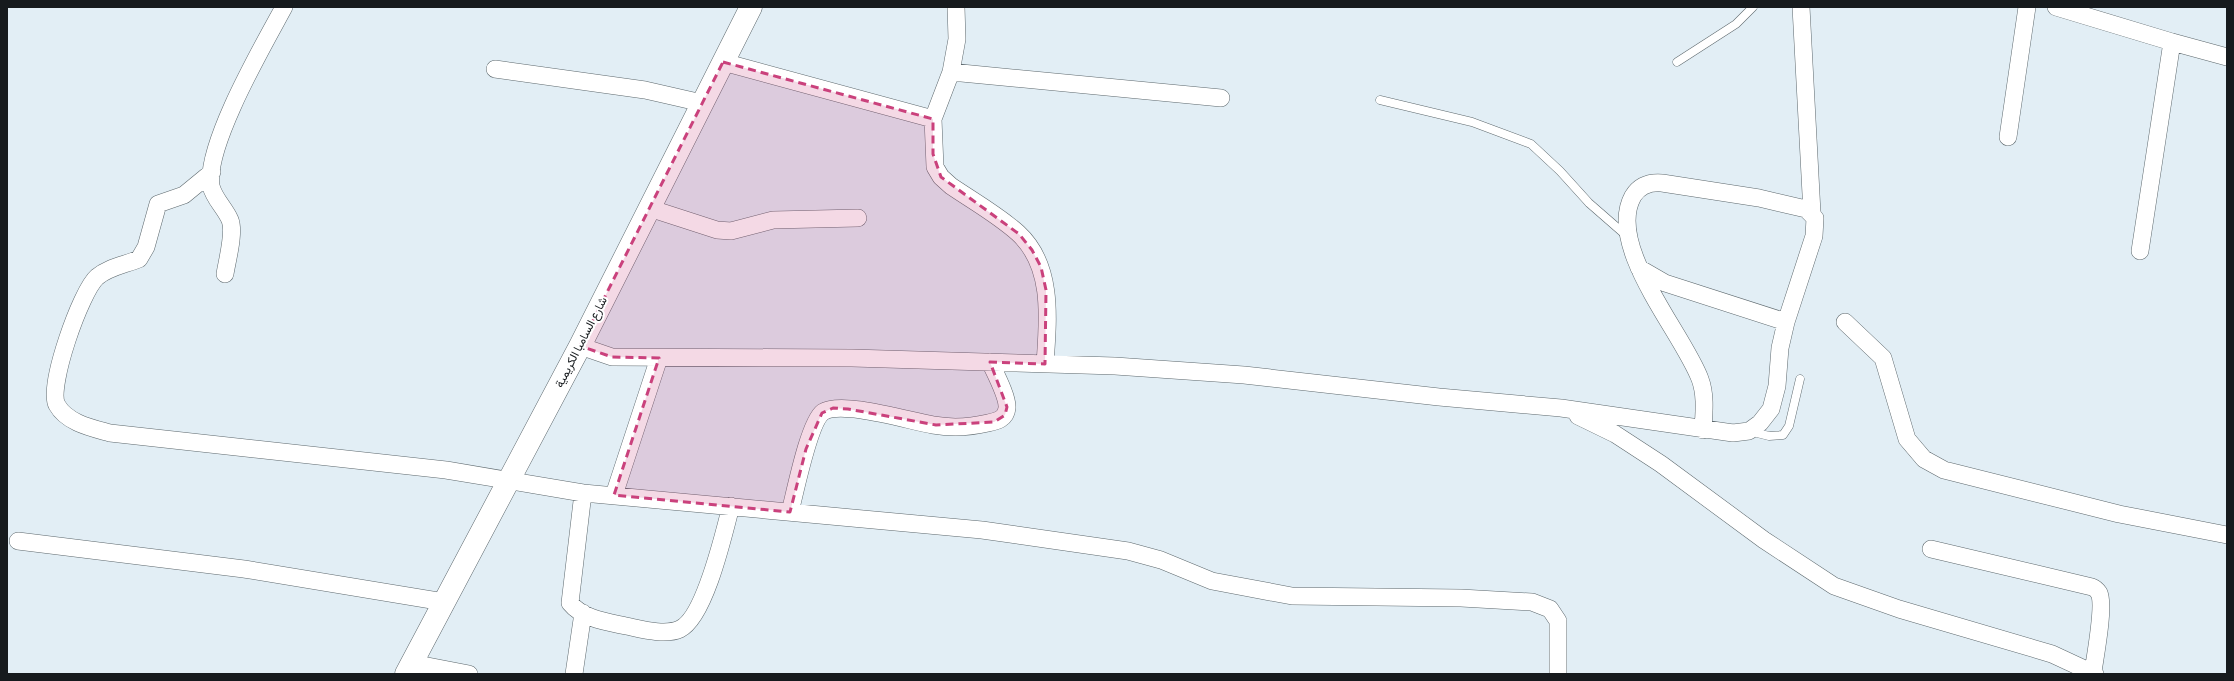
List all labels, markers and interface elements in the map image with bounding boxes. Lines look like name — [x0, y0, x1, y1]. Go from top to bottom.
street label: شارع السامبا الكريمية — [552, 294, 612, 391]

